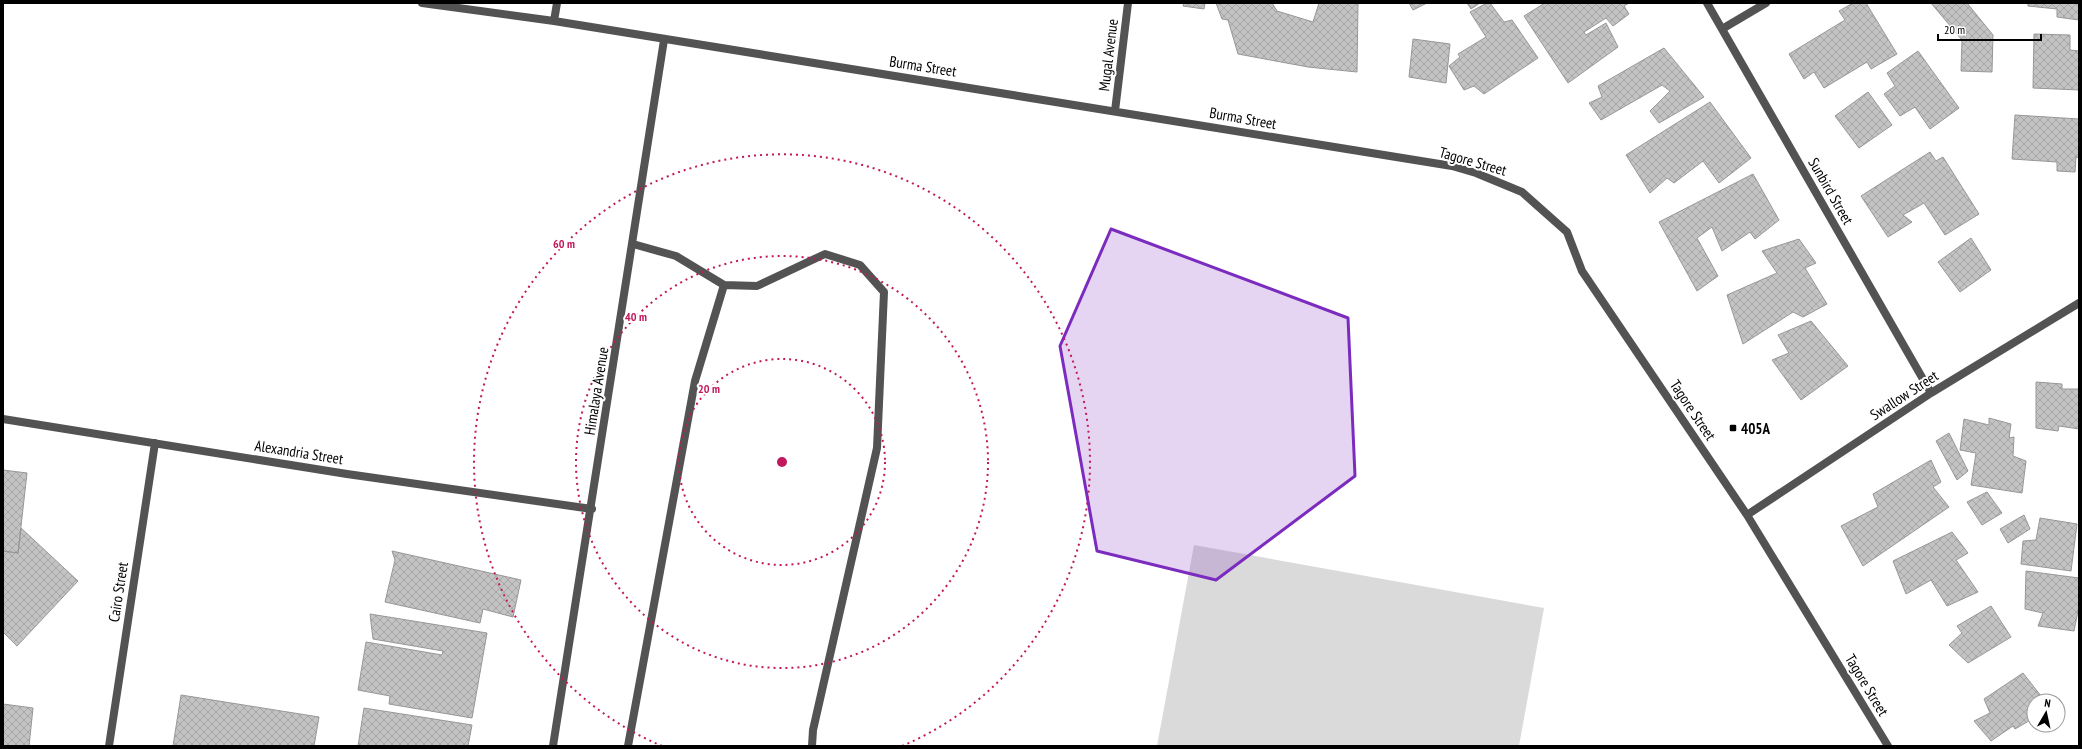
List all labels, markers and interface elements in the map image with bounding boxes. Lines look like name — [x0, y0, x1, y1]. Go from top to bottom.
scale bar — [1938, 16, 2041, 42]
street label: Mugal Avenue — [1094, 18, 1122, 92]
text: 20 m — [1944, 22, 1965, 37]
street label: Burma Street — [888, 51, 958, 81]
street label: Burma Street — [1208, 103, 1278, 133]
street label: Tagore Street — [1437, 142, 1509, 180]
street label: Sunbird Street — [1804, 154, 1858, 228]
text: 60 m — [553, 236, 575, 251]
text: 40 m — [625, 309, 647, 324]
street label: Himalaya Avenue — [580, 346, 612, 436]
street label: Swallow Street — [1866, 366, 1942, 424]
street label: Tagore Street — [1666, 376, 1720, 444]
text: 20 m — [698, 381, 720, 396]
place label: 405A — [1741, 419, 1771, 438]
marker: 405A — [1728, 423, 1738, 433]
street label: Alexandria Street — [253, 436, 345, 468]
centre of rings — [775, 455, 789, 469]
street label: Cairo Street — [104, 561, 132, 623]
street label: Tagore Street — [1841, 651, 1893, 719]
north arrow — [2026, 693, 2066, 733]
text: N — [2044, 696, 2052, 711]

